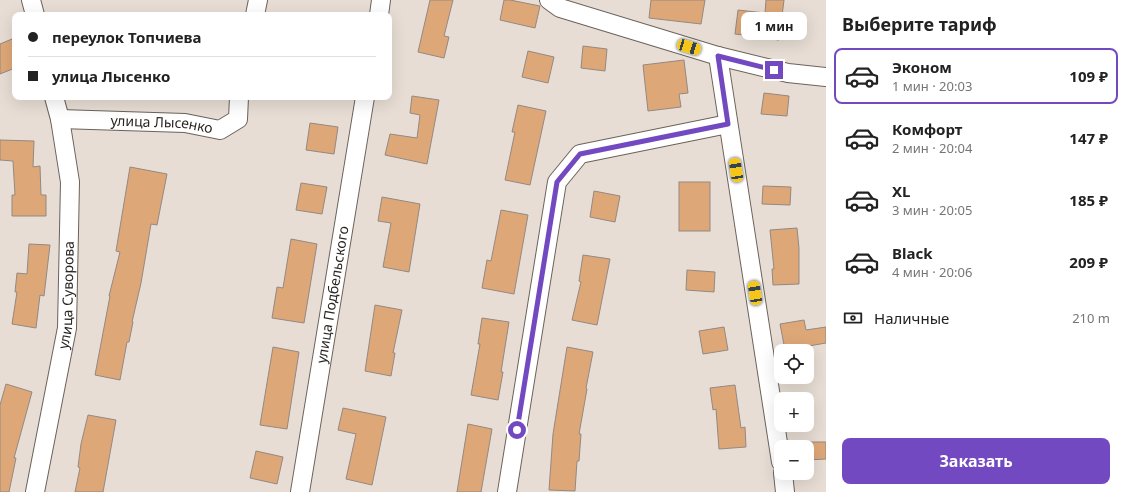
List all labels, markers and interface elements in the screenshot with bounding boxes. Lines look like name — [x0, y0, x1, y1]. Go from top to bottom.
callout: 1 мин — [741, 12, 807, 40]
text: Выберите тариф — [842, 12, 997, 36]
text: 1 мин — [755, 17, 794, 35]
text: переулок Топчиева — [52, 27, 201, 47]
car — [676, 38, 702, 56]
text: Эконом — [892, 57, 952, 77]
icon: car — [844, 58, 880, 94]
route end — [765, 61, 783, 79]
text: улица Лысенко — [52, 66, 170, 86]
text: 109 ₽ — [1069, 66, 1108, 86]
text: 1 мин · 20:03 — [892, 77, 972, 95]
street label: улица Лысенко — [110, 111, 215, 137]
text: Комфорт — [892, 119, 962, 139]
icon: car — [844, 120, 880, 156]
text: 147 ₽ — [1069, 128, 1108, 148]
text: 2 мин · 20:04 — [892, 139, 972, 157]
car — [728, 157, 744, 183]
text: XL — [892, 181, 910, 201]
icon: car — [844, 182, 880, 218]
text: 185 ₽ — [1069, 190, 1108, 210]
text: 3 мин · 20:05 — [892, 201, 972, 219]
street label: улица Подбельского — [311, 224, 353, 365]
street label: улица Суворова — [53, 241, 78, 351]
text: Black — [892, 243, 932, 263]
icon: car — [844, 244, 880, 280]
text: 209 ₽ — [1069, 252, 1108, 272]
text: 4 мин · 20:06 — [892, 263, 972, 281]
car — [747, 280, 763, 306]
icon: cash — [842, 307, 864, 329]
text: Наличные — [874, 308, 949, 328]
text: 210 m — [1072, 309, 1110, 327]
map controls — [774, 344, 814, 480]
button: locate — [774, 344, 814, 384]
button: + — [774, 392, 814, 432]
route start — [508, 421, 526, 439]
button: Заказать — [842, 438, 1110, 484]
button: − — [774, 440, 814, 480]

